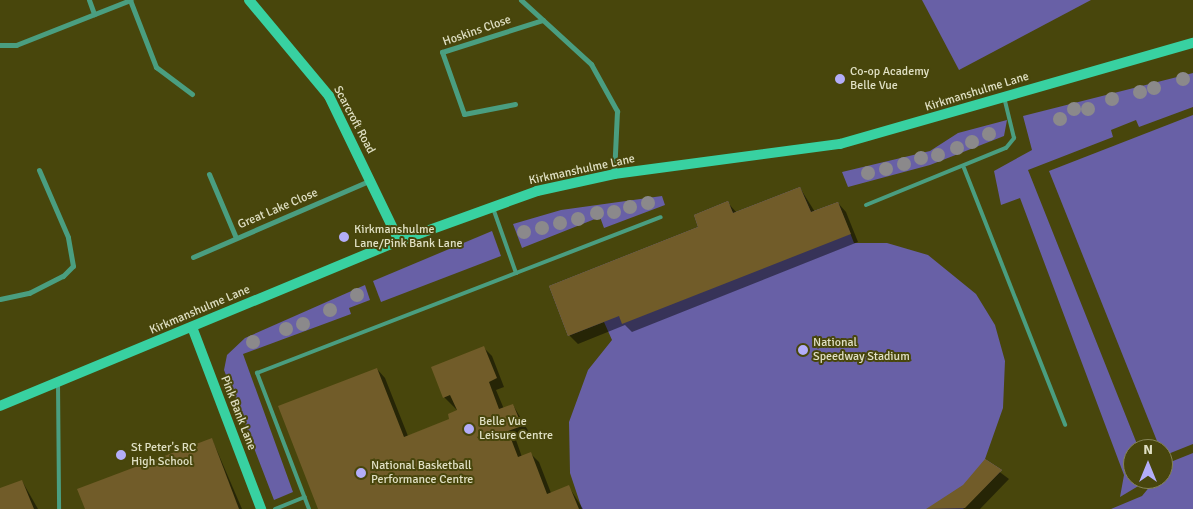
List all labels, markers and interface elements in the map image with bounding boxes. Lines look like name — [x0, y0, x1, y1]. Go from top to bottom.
street label: Hoskins Close — [441, 13, 513, 49]
place label: Co-op Academy Belle Vue — [850, 65, 929, 93]
street label: Kirkmanshulme Lane — [923, 69, 1031, 115]
marker: Co-op Academy Belle Vue — [834, 73, 846, 85]
street label: Scarcroft Road — [330, 84, 378, 156]
street label: Kirkmanshulme Lane — [528, 152, 636, 188]
street label: Great Lake Close — [236, 186, 320, 232]
place label: Kirkmanshulme Lane/Pink Bank Lane — [354, 223, 462, 251]
marker: Kirkmanshulme Lane/Pink Bank Lane — [338, 231, 350, 243]
street label: Kirkmanshulme Lane — [148, 282, 252, 338]
place label: National Speedway Stadium — [813, 336, 910, 364]
marker: National Speedway Stadium — [797, 344, 809, 356]
street label: Pink Bank Lane — [217, 374, 259, 452]
place label: Belle Vue Leisure Centre — [479, 415, 553, 443]
marker: Belle Vue Leisure Centre — [463, 423, 475, 435]
north arrow — [1123, 439, 1173, 489]
place label: St Peter's RC High School — [131, 441, 196, 469]
text: N — [1143, 441, 1153, 458]
marker: St Peter's RC High School — [115, 449, 127, 461]
place label: National Basketball Performance Centre — [371, 459, 473, 487]
marker: National Basketball Performance Centre — [355, 467, 367, 479]

